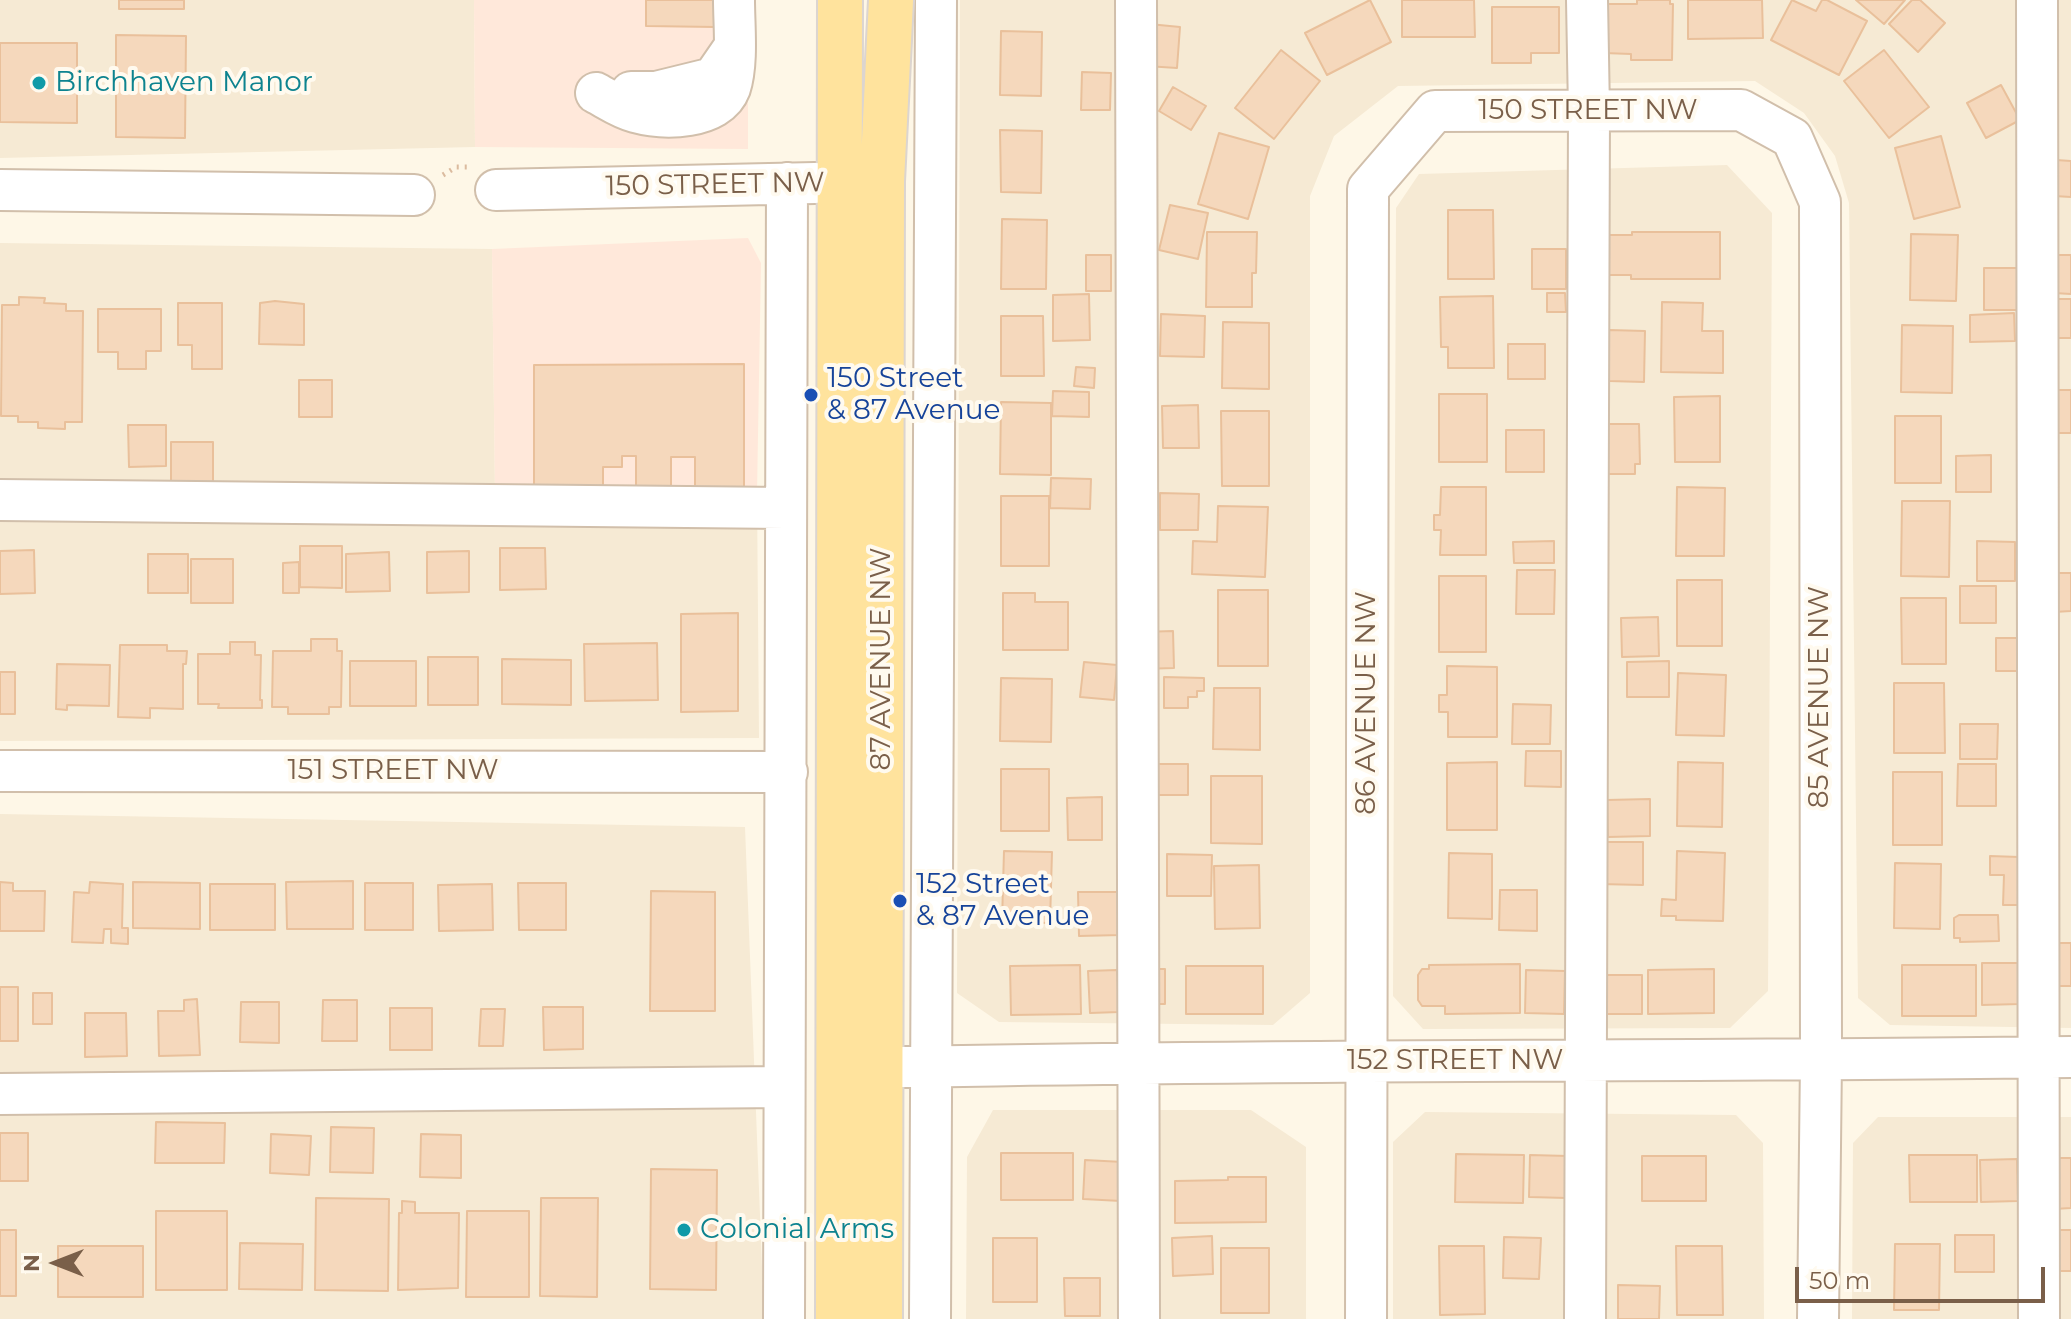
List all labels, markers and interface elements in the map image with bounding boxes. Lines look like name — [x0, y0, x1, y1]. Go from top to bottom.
place label: Birchhaven Manor — [55, 66, 313, 100]
marker: Birchhaven Manor — [30, 74, 48, 92]
street label: 150 STREET NW — [1478, 94, 1698, 128]
street label: 150 STREET NW — [605, 166, 825, 204]
place label: 150 Street & 87 Avenue — [827, 362, 1000, 428]
marker: 150 Street & 87 Avenue — [802, 386, 820, 404]
street label: 87 AVENUE NW — [865, 547, 899, 771]
street label: 85 AVENUE NW — [1803, 586, 1837, 808]
street label: 86 AVENUE NW — [1350, 591, 1384, 815]
street label: 151 STREET NW — [288, 754, 498, 788]
place label: 152 Street & 87 Avenue — [916, 868, 1089, 934]
marker: 152 Street & 87 Avenue — [891, 892, 909, 910]
street label: 152 STREET NW — [1347, 1044, 1563, 1078]
place label: Colonial Arms — [700, 1213, 894, 1247]
marker: Colonial Arms — [675, 1221, 693, 1239]
north arrow — [16, 1223, 96, 1303]
scale bar — [1799, 1251, 2049, 1301]
text: N — [18, 1254, 45, 1272]
text: 50 m — [1809, 1266, 1870, 1295]

